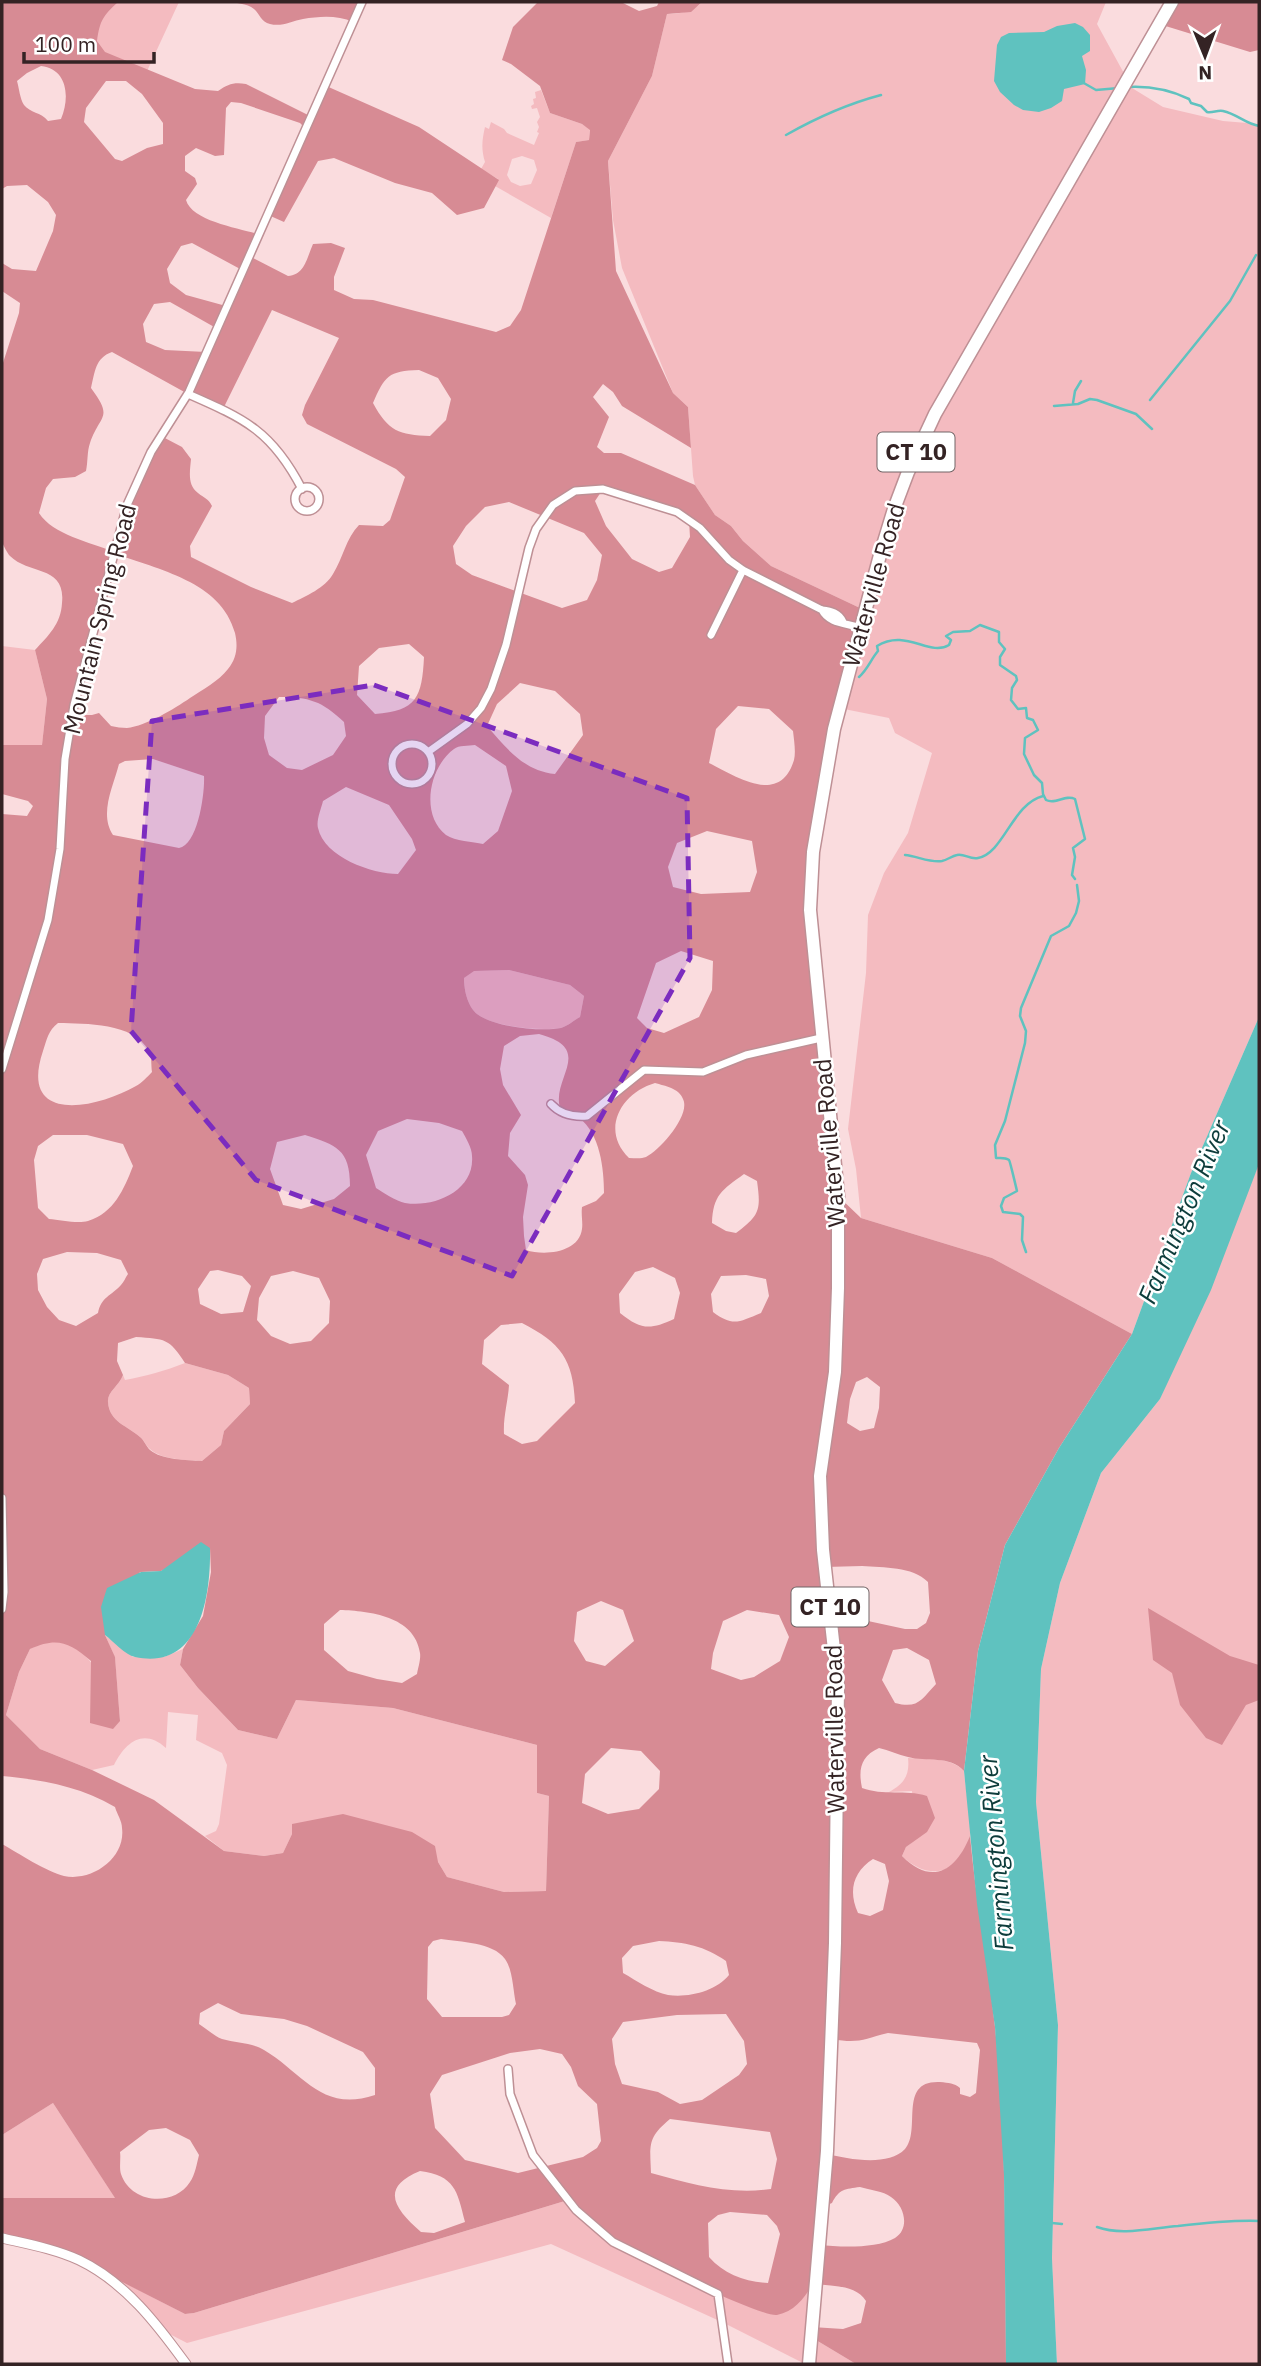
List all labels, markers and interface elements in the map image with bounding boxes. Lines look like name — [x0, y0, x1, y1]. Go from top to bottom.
scale bar — [24, 21, 154, 65]
north arrow — [1170, 21, 1240, 91]
text: 100 m — [35, 30, 96, 58]
text: N — [1198, 61, 1212, 85]
road number: CT 10 — [878, 432, 954, 472]
street label: Waterville Road — [834, 499, 912, 670]
street label: Mountain Spring Road — [55, 500, 143, 737]
street label: Waterville Road — [806, 1057, 852, 1229]
water label: Farmington River — [1129, 1113, 1238, 1309]
road number: CT 10 — [792, 1588, 868, 1626]
street label: Waterville Road — [817, 1644, 851, 1814]
water label: Farmington River — [969, 1752, 1020, 1952]

